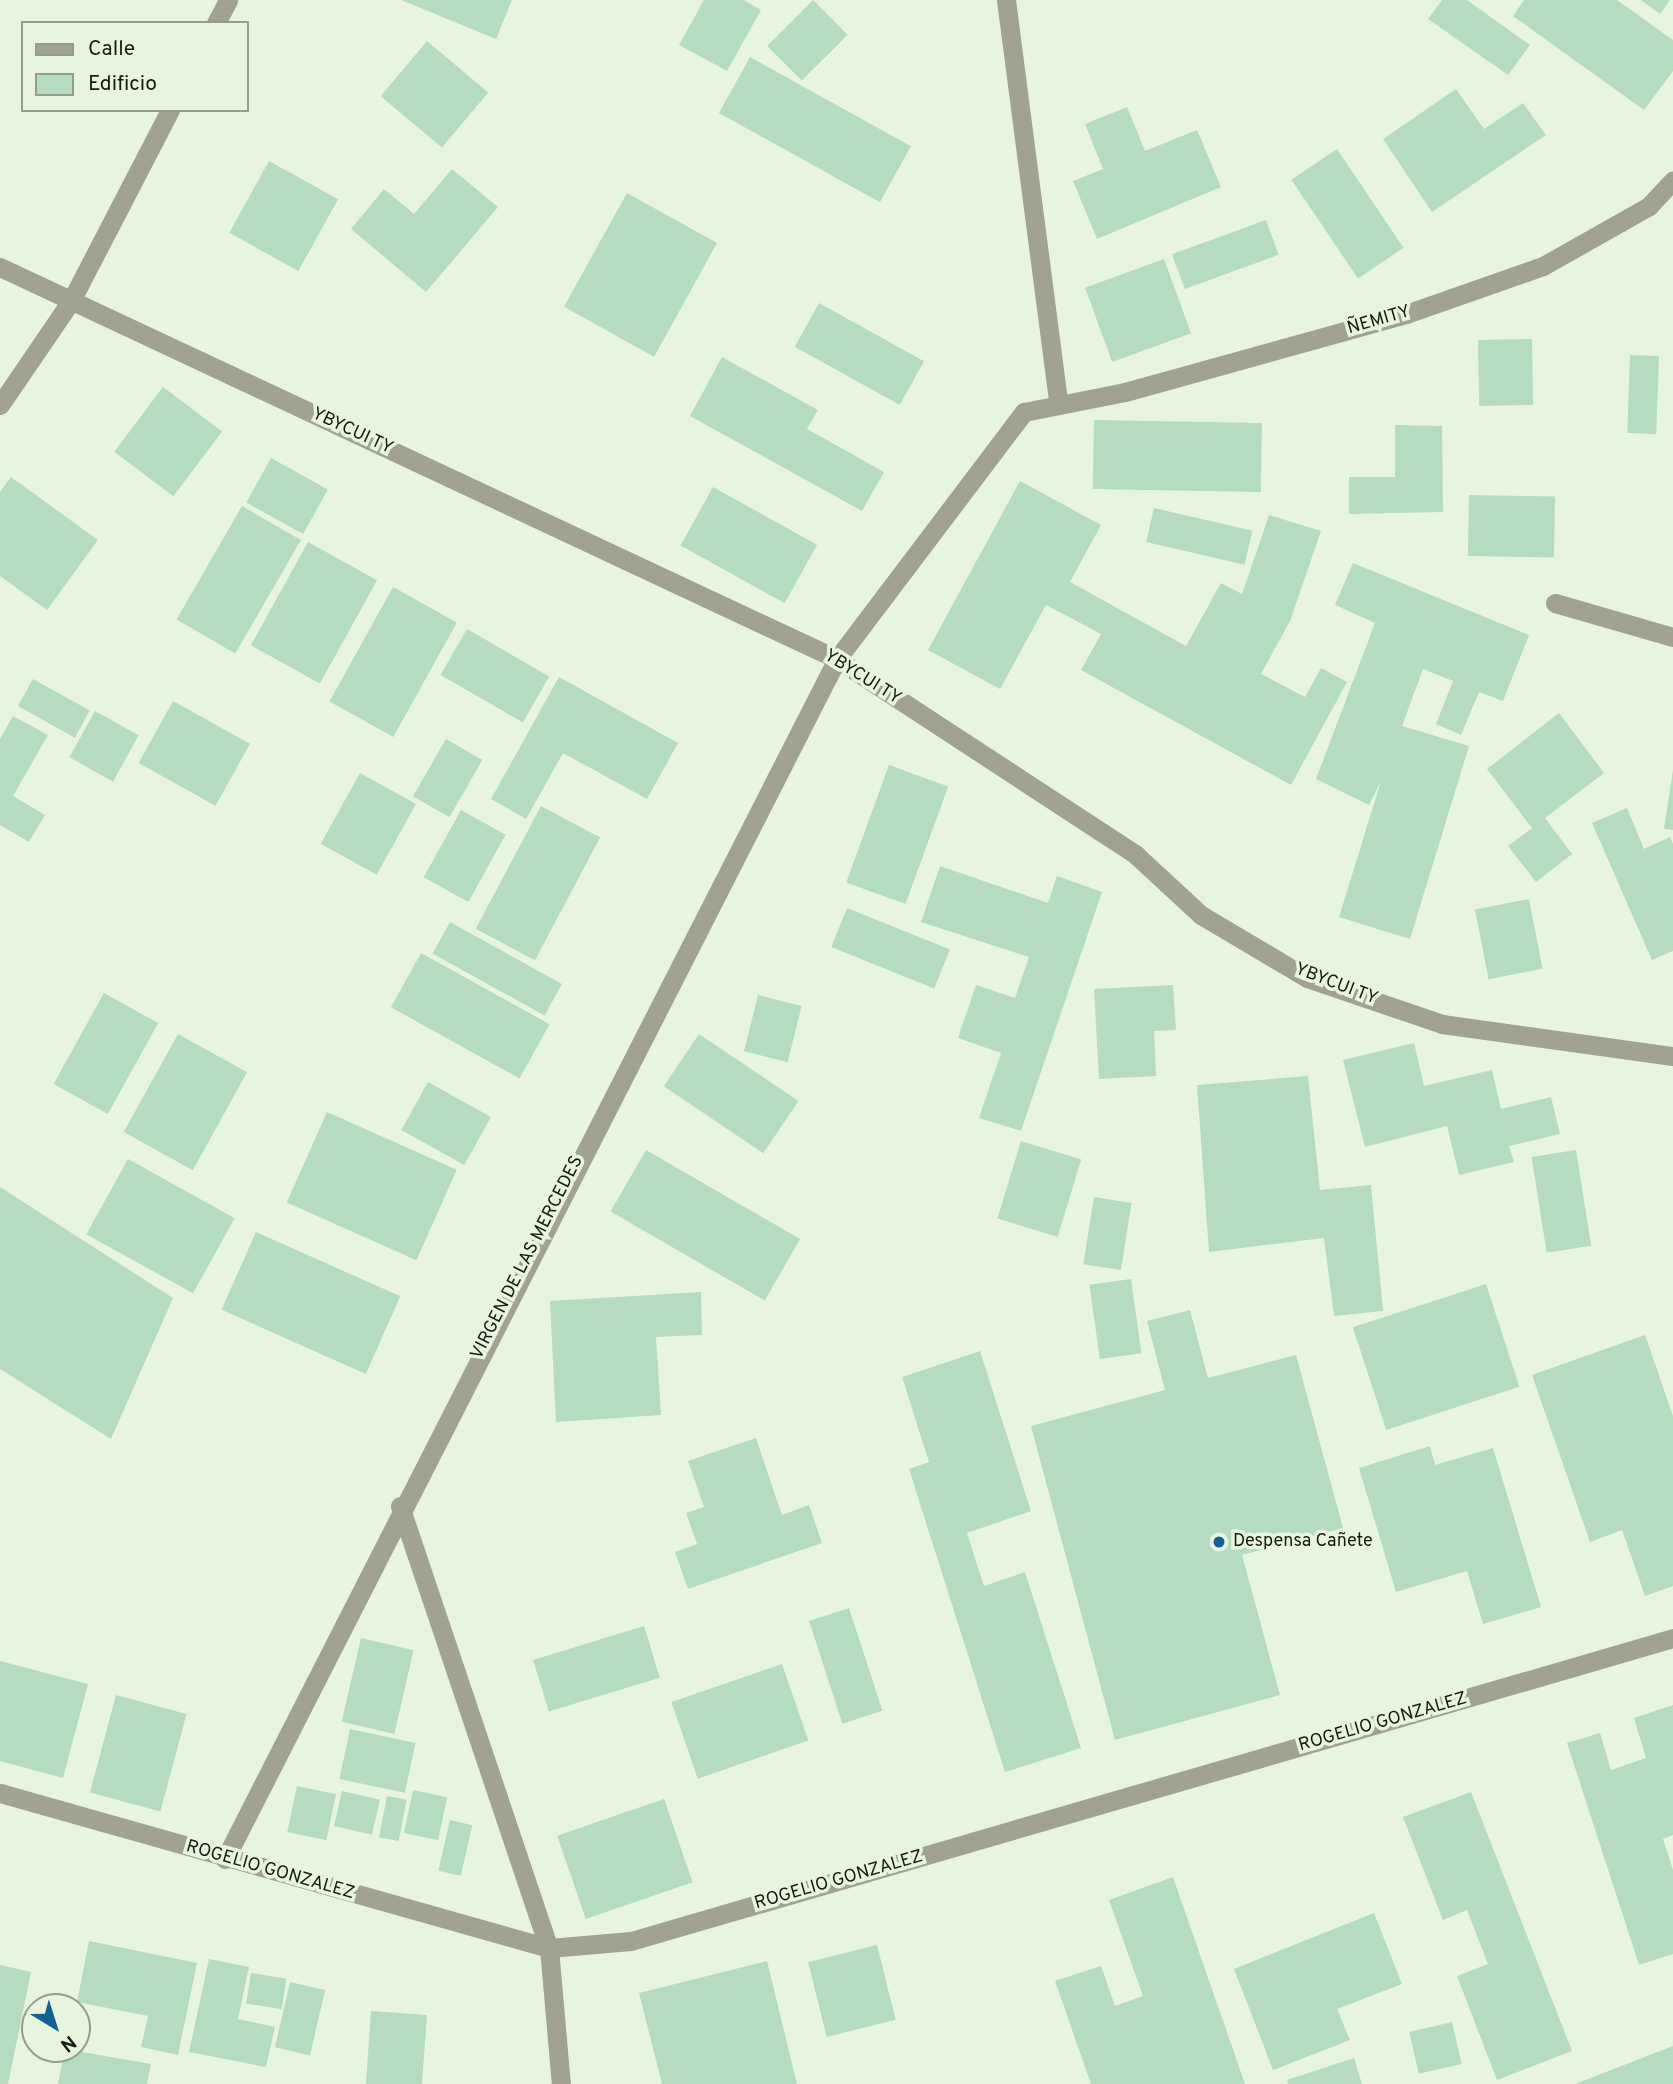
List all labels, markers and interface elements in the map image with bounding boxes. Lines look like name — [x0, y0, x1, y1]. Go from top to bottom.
legend — [21, 21, 248, 112]
text: Calle — [88, 36, 135, 63]
text: Edificio — [88, 71, 157, 98]
street label: ÑEMITY — [1345, 302, 1413, 340]
street label: YBYCUI TY — [308, 404, 396, 460]
street label: YBYCUI TY — [819, 646, 905, 710]
street label: YBYCUI TY — [1291, 959, 1381, 1011]
street label: VIRGEN DE LAS MERCEDES — [467, 1153, 589, 1363]
place label: Despensa Cañete — [1233, 1531, 1373, 1553]
marker: Despensa Cañete — [1211, 1534, 1227, 1550]
street label: ROGELIO GONZALEZ — [1296, 1689, 1470, 1757]
street label: ROGELIO GONZALEZ — [183, 1837, 357, 1905]
street label: ROGELIO GONZALEZ — [752, 1847, 926, 1915]
north arrow — [21, 1993, 91, 2063]
text: N — [55, 2029, 80, 2057]

